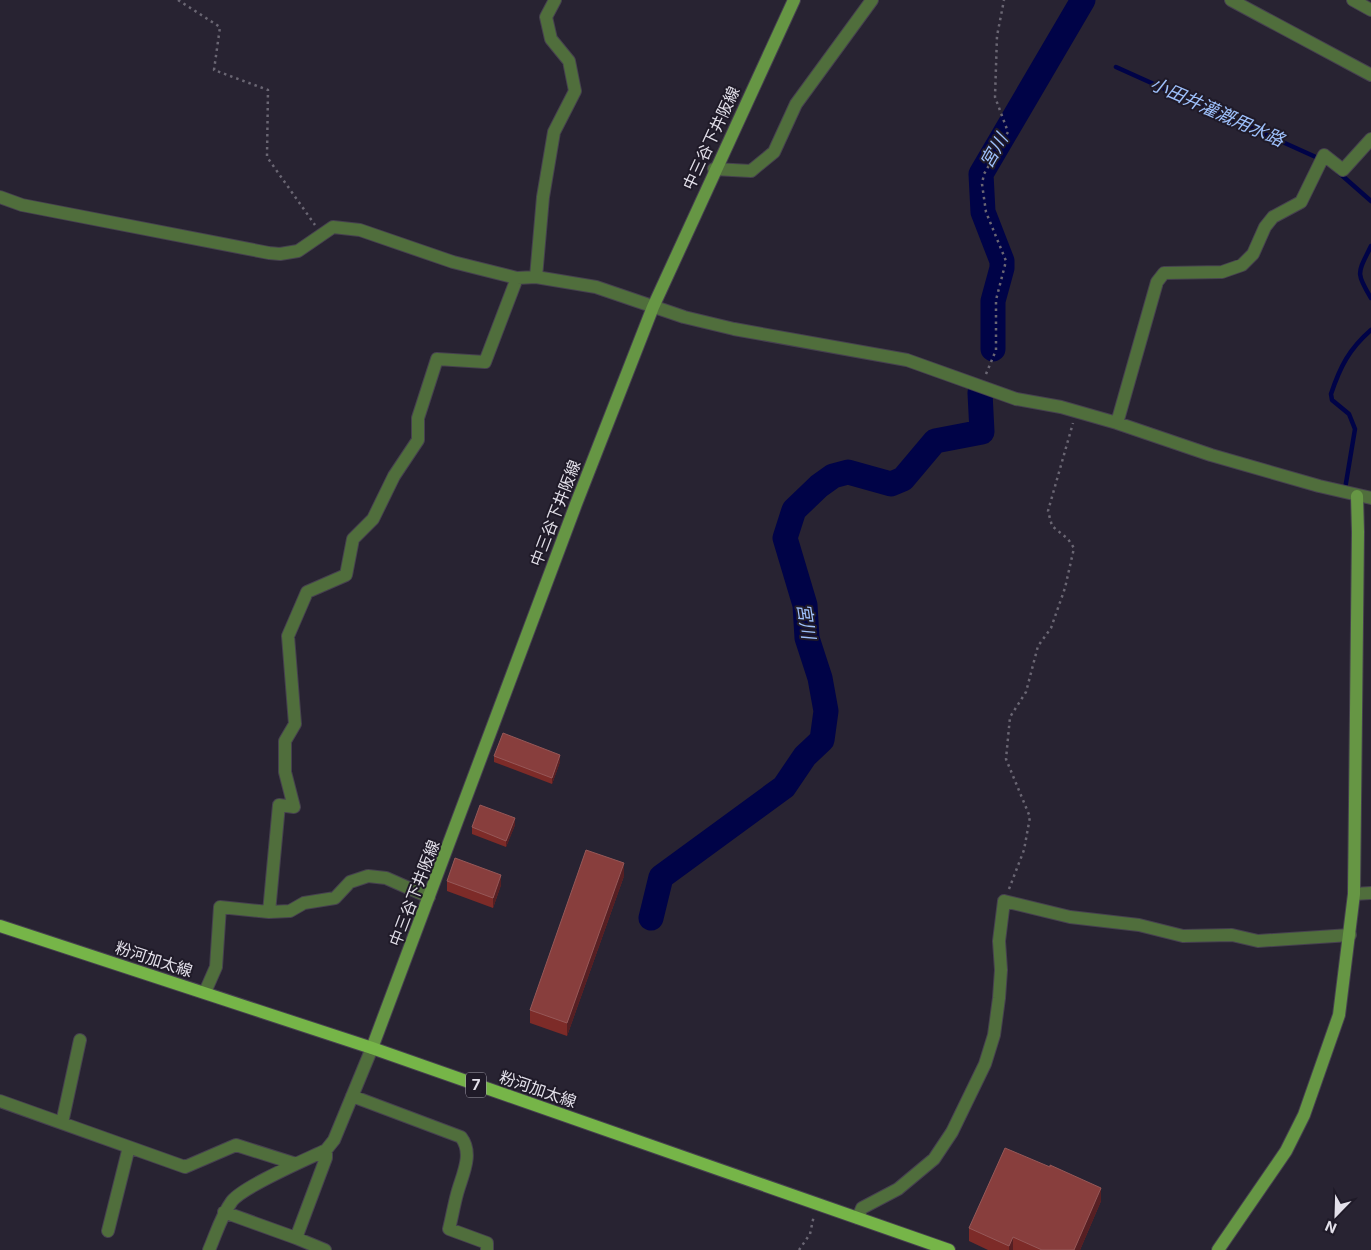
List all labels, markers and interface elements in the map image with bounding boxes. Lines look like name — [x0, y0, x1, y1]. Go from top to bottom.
water label: 小田井灌漑用水路 — [1147, 73, 1289, 151]
street label: 中三谷下井阪線 — [678, 83, 744, 193]
water label: 宮川 — [975, 128, 1013, 172]
street label: 中三谷下井阪線 — [526, 457, 584, 569]
water label: 宮川 — [793, 602, 820, 642]
street label: 中三谷下井阪線 — [385, 837, 443, 949]
street label: 粉河加太線 — [113, 937, 195, 981]
street label: 粉河加太線 — [497, 1067, 579, 1111]
road number: 7 — [466, 1072, 486, 1098]
north arrow — [1311, 1190, 1361, 1240]
text: N — [1322, 1218, 1339, 1237]

